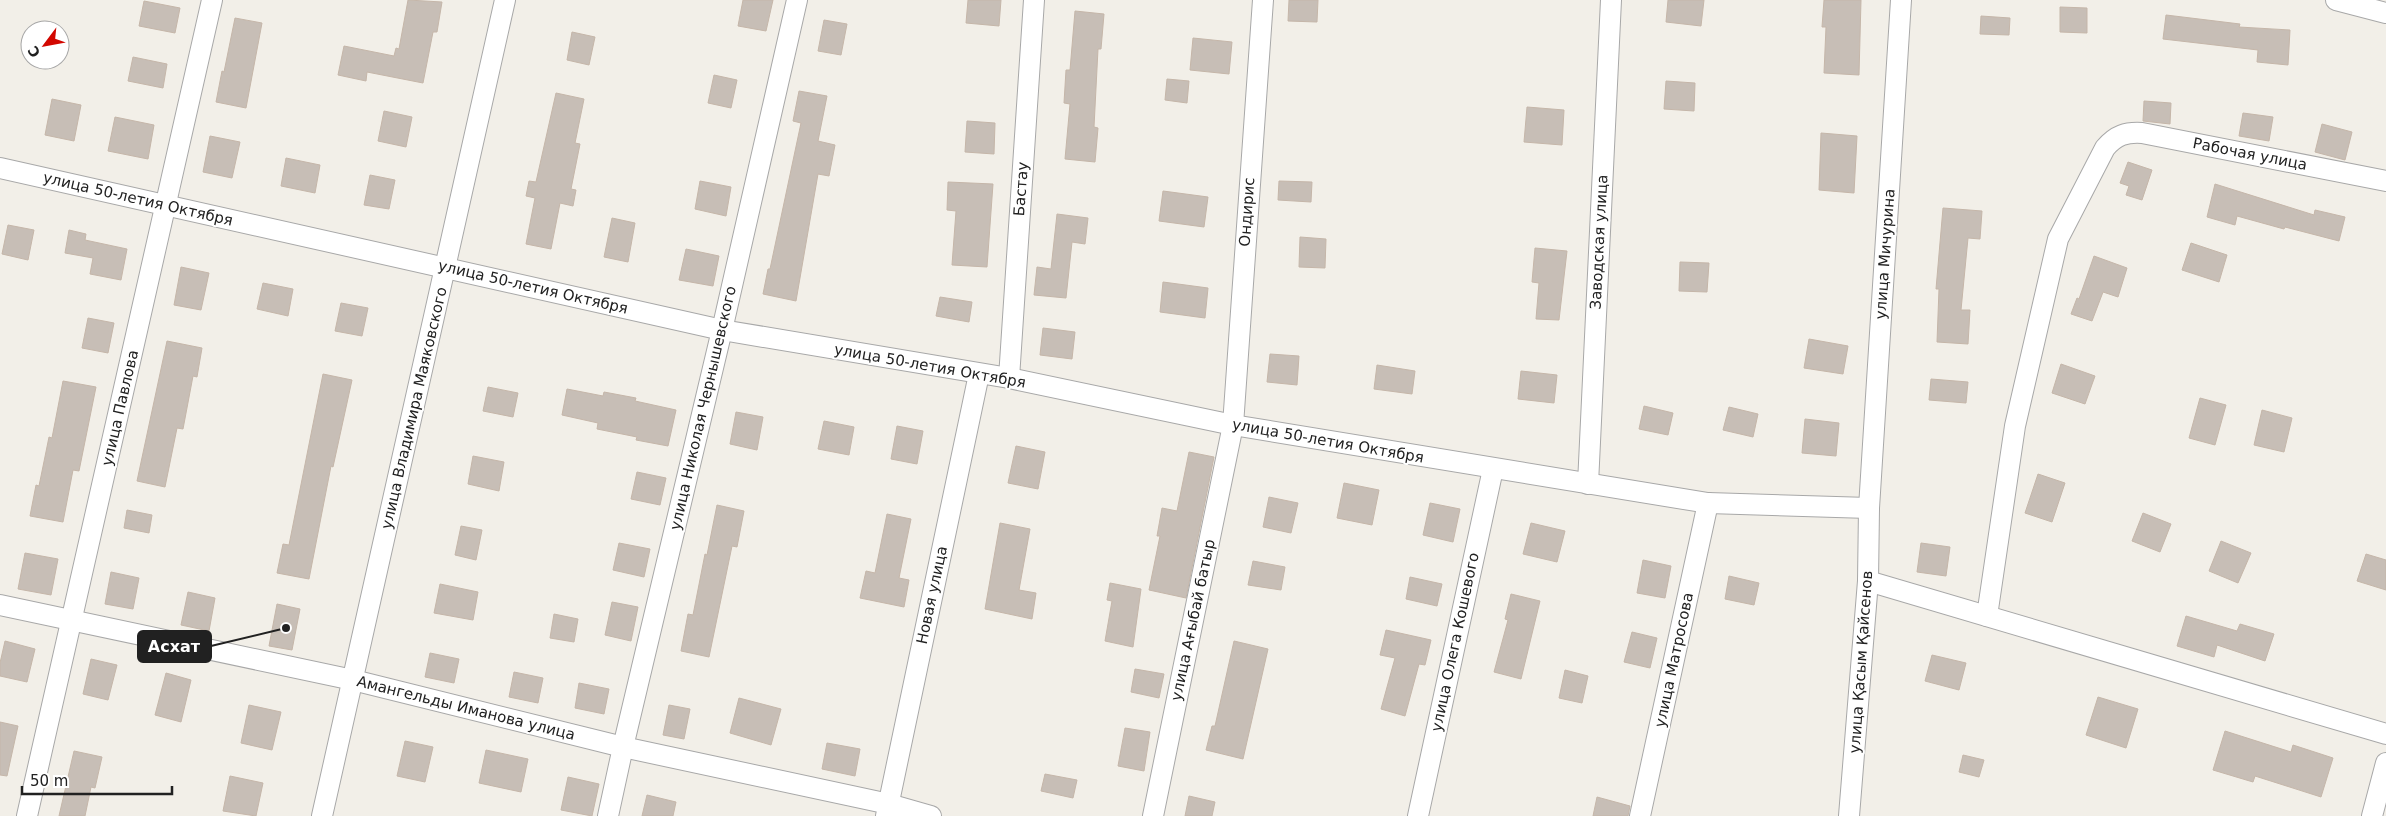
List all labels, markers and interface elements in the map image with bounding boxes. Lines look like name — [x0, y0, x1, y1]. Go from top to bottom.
north arrow — [20, 20, 70, 70]
text: С — [24, 43, 43, 60]
street label: Рабочая улица — [2191, 134, 2309, 174]
street label: Бастау — [1010, 161, 1032, 217]
street label: улица 50-летия Октября — [41, 168, 235, 230]
street label: Заводская улица — [1586, 174, 1612, 310]
street label: Ондирис — [1236, 177, 1258, 247]
street label: улица Мичурина — [1871, 188, 1899, 320]
street label: улица 50-летия Октября — [436, 256, 630, 318]
street label: улица Николая Чернышевского — [666, 284, 740, 532]
street label: улица Владимира Маяковского — [377, 285, 451, 531]
street label: улица 50-летия Октября — [833, 340, 1027, 392]
street label: улица Павлова — [98, 348, 142, 468]
street label: улица 50-летия Октября — [1231, 415, 1425, 467]
street label: улица Ағыбай батыр — [1167, 538, 1219, 702]
street label: Новая улица — [913, 544, 951, 646]
street label: улица Олега Кошевого — [1427, 551, 1483, 733]
street label: улица Қасым Қайсенов — [1846, 570, 1876, 754]
street label: улица Матросова — [1651, 591, 1697, 729]
callout: Асхат — [138, 631, 211, 662]
text: Асхат — [148, 637, 201, 656]
street label: Амангельды Иманова улица — [355, 672, 577, 744]
scale bar — [22, 764, 172, 796]
text: 50 m — [30, 772, 68, 790]

